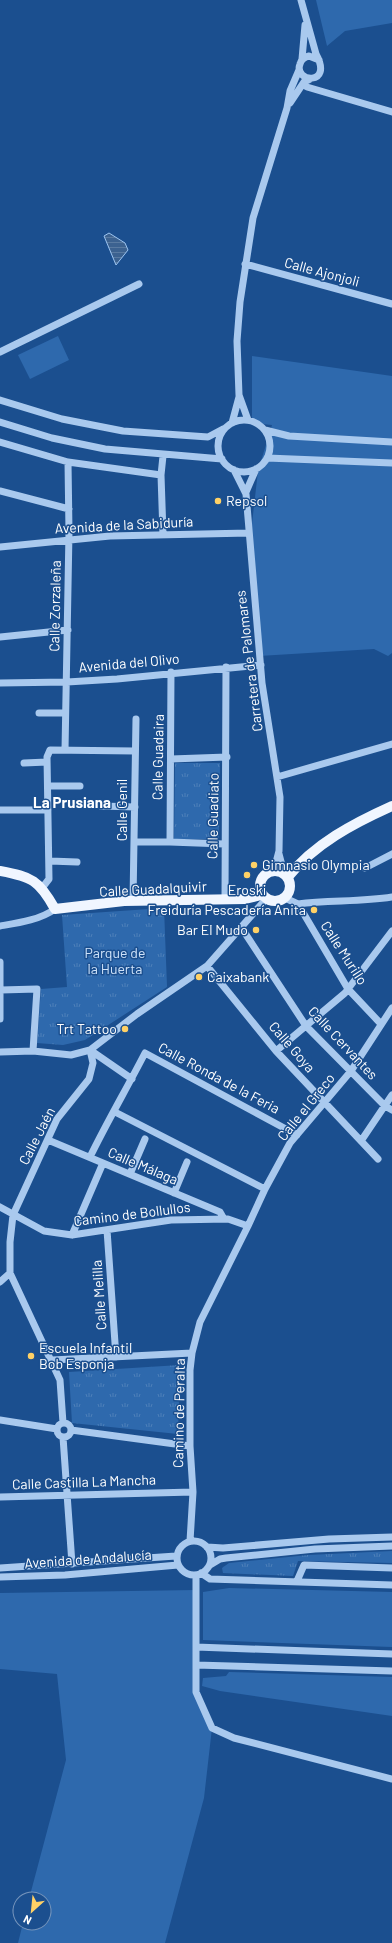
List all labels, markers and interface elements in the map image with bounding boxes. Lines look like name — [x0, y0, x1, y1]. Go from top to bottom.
street label: Calle Ajonjoli — [283, 253, 362, 290]
place label: Repsol — [226, 492, 267, 509]
marker: Repsol — [213, 496, 223, 506]
street label: Avenida de la Sabiduría — [54, 512, 194, 537]
street label: Calle Zorzaleña — [45, 560, 64, 652]
street label: Carretera de Palomares — [231, 589, 266, 733]
street label: Avenida del Olivo — [78, 650, 180, 675]
street label: Calle Guadaira — [148, 714, 167, 800]
street label: Calle Guadiato — [203, 773, 222, 859]
street label: Calle Genil — [113, 779, 130, 841]
district label: La Prusiana — [33, 793, 111, 811]
place label: Gimnasio Olympia — [262, 856, 370, 873]
marker: Gimnasio Olympia — [249, 860, 259, 870]
marker: Eroski — [242, 870, 252, 880]
street label: Calle Guadalquivir — [99, 877, 207, 900]
place label: Eroski — [228, 881, 266, 898]
place label: Freiduría Pescadería Anita — [147, 901, 306, 918]
marker: Freiduría Pescadería Anita — [309, 905, 319, 915]
street label: Calle Murillo — [318, 918, 371, 988]
place label: Bar El Mudo — [177, 921, 248, 938]
marker: Bar El Mudo — [251, 925, 261, 935]
park label: Parque de la Huerta — [85, 944, 145, 977]
place label: Caixabank — [207, 968, 269, 985]
marker: Caixabank — [194, 972, 204, 982]
street label: Calle Cervantes — [305, 1003, 382, 1083]
street label: Calle Goya — [266, 1018, 319, 1076]
place label: Trt Tattoo — [56, 1020, 117, 1037]
marker: Trt Tattoo — [120, 1024, 130, 1034]
street label: Calle Ronda de la Feria — [156, 1038, 283, 1117]
street label: Calle el Greco — [273, 1070, 338, 1144]
street label: Calle Jaén — [15, 1104, 58, 1167]
street label: Calle Málaga — [106, 1143, 181, 1188]
street label: Camino de Bollullos — [73, 1198, 192, 1229]
street label: Calle Melilla — [88, 1259, 109, 1331]
place label: Escuela Infantil Bob Esponja — [39, 1339, 132, 1372]
marker: Escuela Infantil Bob Esponja — [26, 1351, 36, 1361]
street label: Camino de Peralta — [169, 1358, 188, 1468]
street label: Calle Castilla La Mancha — [12, 1470, 156, 1493]
street label: Avenida de Andalucía — [24, 1546, 152, 1571]
north arrow — [12, 1891, 52, 1931]
text: N — [21, 1913, 33, 1928]

